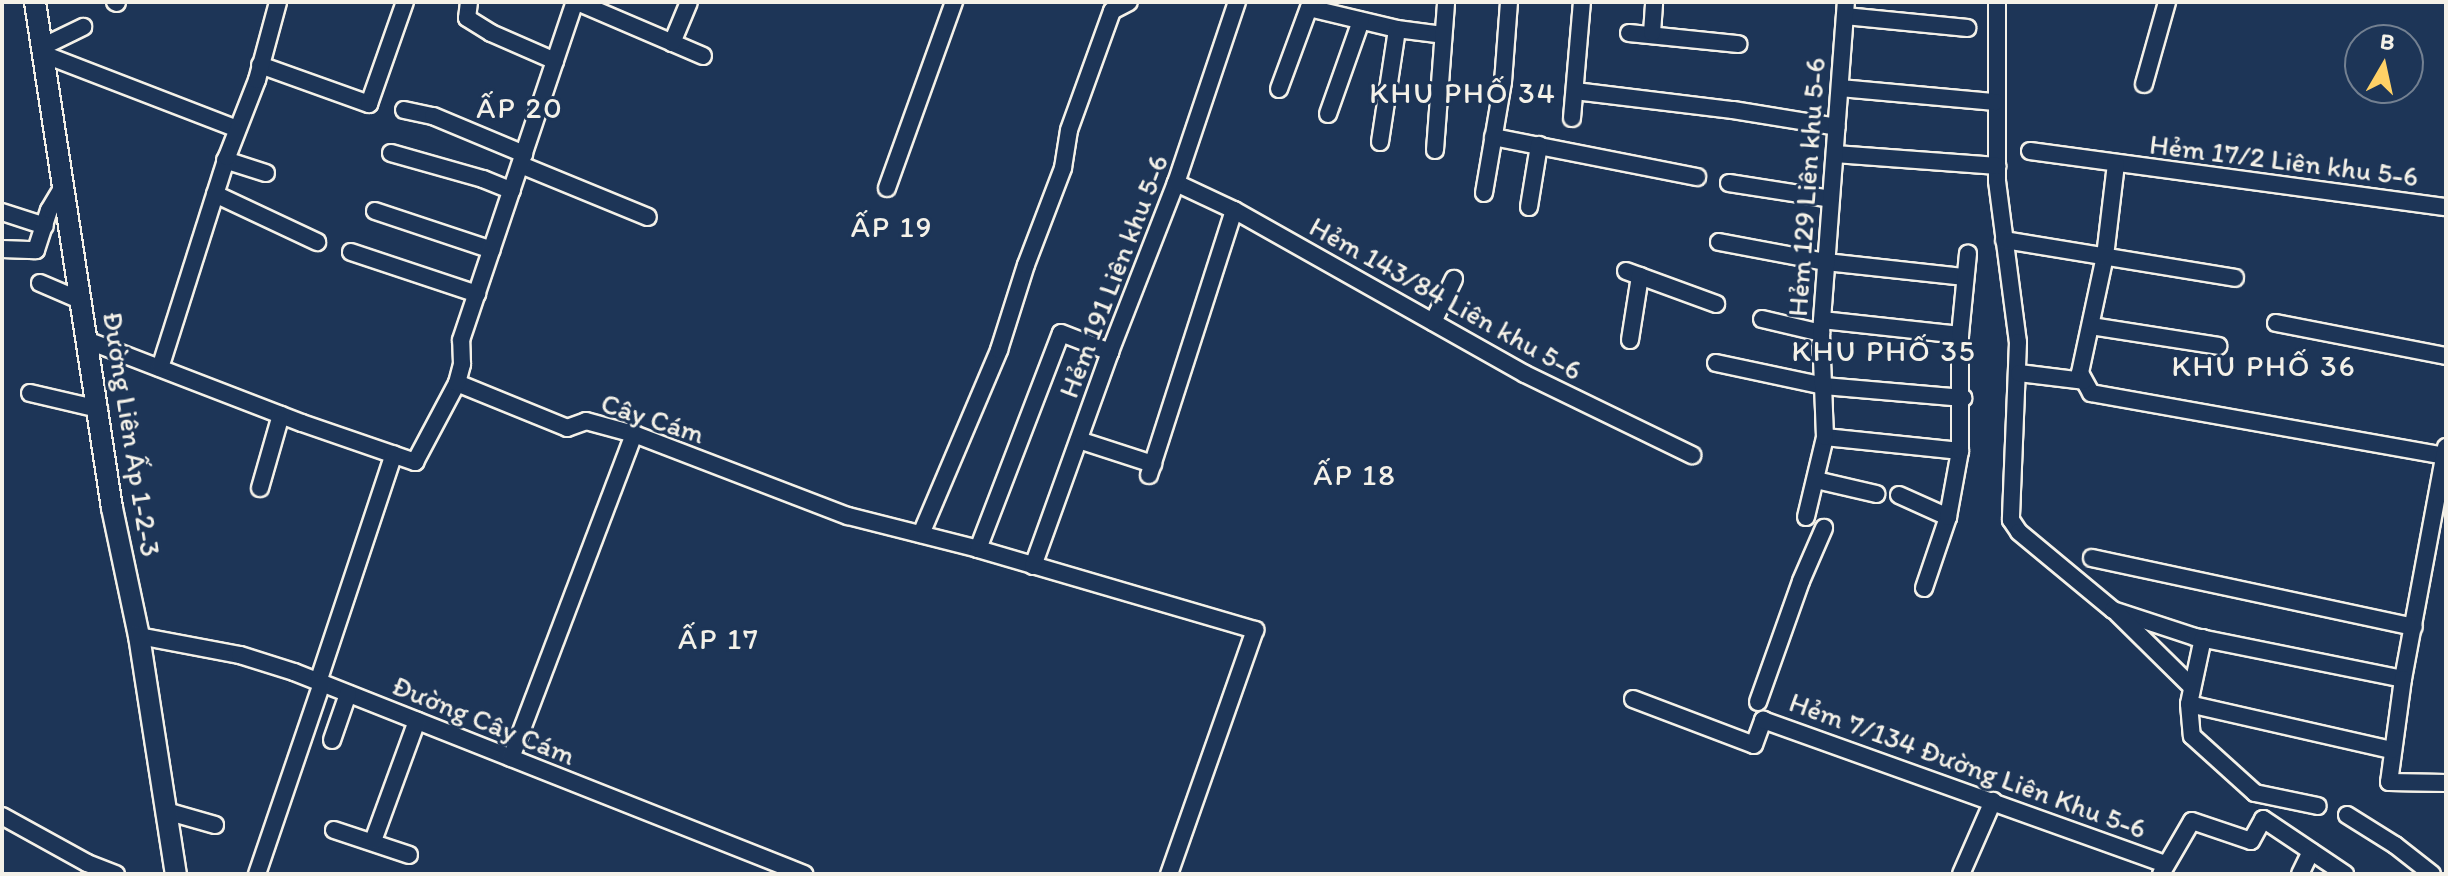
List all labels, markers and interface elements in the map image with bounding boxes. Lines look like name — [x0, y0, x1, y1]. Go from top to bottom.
north arrow — [2344, 24, 2424, 104]
text: B — [2378, 27, 2397, 56]
street label: Hẻm 129 Liên khu 5-6 — [1780, 56, 1832, 318]
district label: KHU PHỐ 34 — [1369, 75, 1557, 111]
district label: ẤP 20 — [476, 90, 564, 126]
street label: Hẻm 17/2 Liên khu 5-6 — [2148, 127, 2420, 193]
street label: Hẻm 191 Liên khu 5-6 — [1051, 150, 1175, 402]
district label: ẤP 19 — [851, 209, 933, 245]
street label: Hẻm 143/84 Liên khu 5-6 — [1304, 209, 1588, 387]
street label: Đường Liên Ấp 1-2-3 — [96, 309, 168, 559]
district label: KHU PHỐ 35 — [1791, 333, 1977, 369]
district label: KHU PHỐ 36 — [2171, 348, 2357, 384]
street label: Cây Cám — [596, 385, 710, 451]
district label: ẤP 18 — [1313, 457, 1397, 493]
district label: ẤP 17 — [678, 621, 760, 657]
street label: Đường Cây Cám — [388, 668, 580, 772]
street label: Hẻm 7/134 Đường Liên Khu 5-6 — [1785, 685, 2151, 845]

